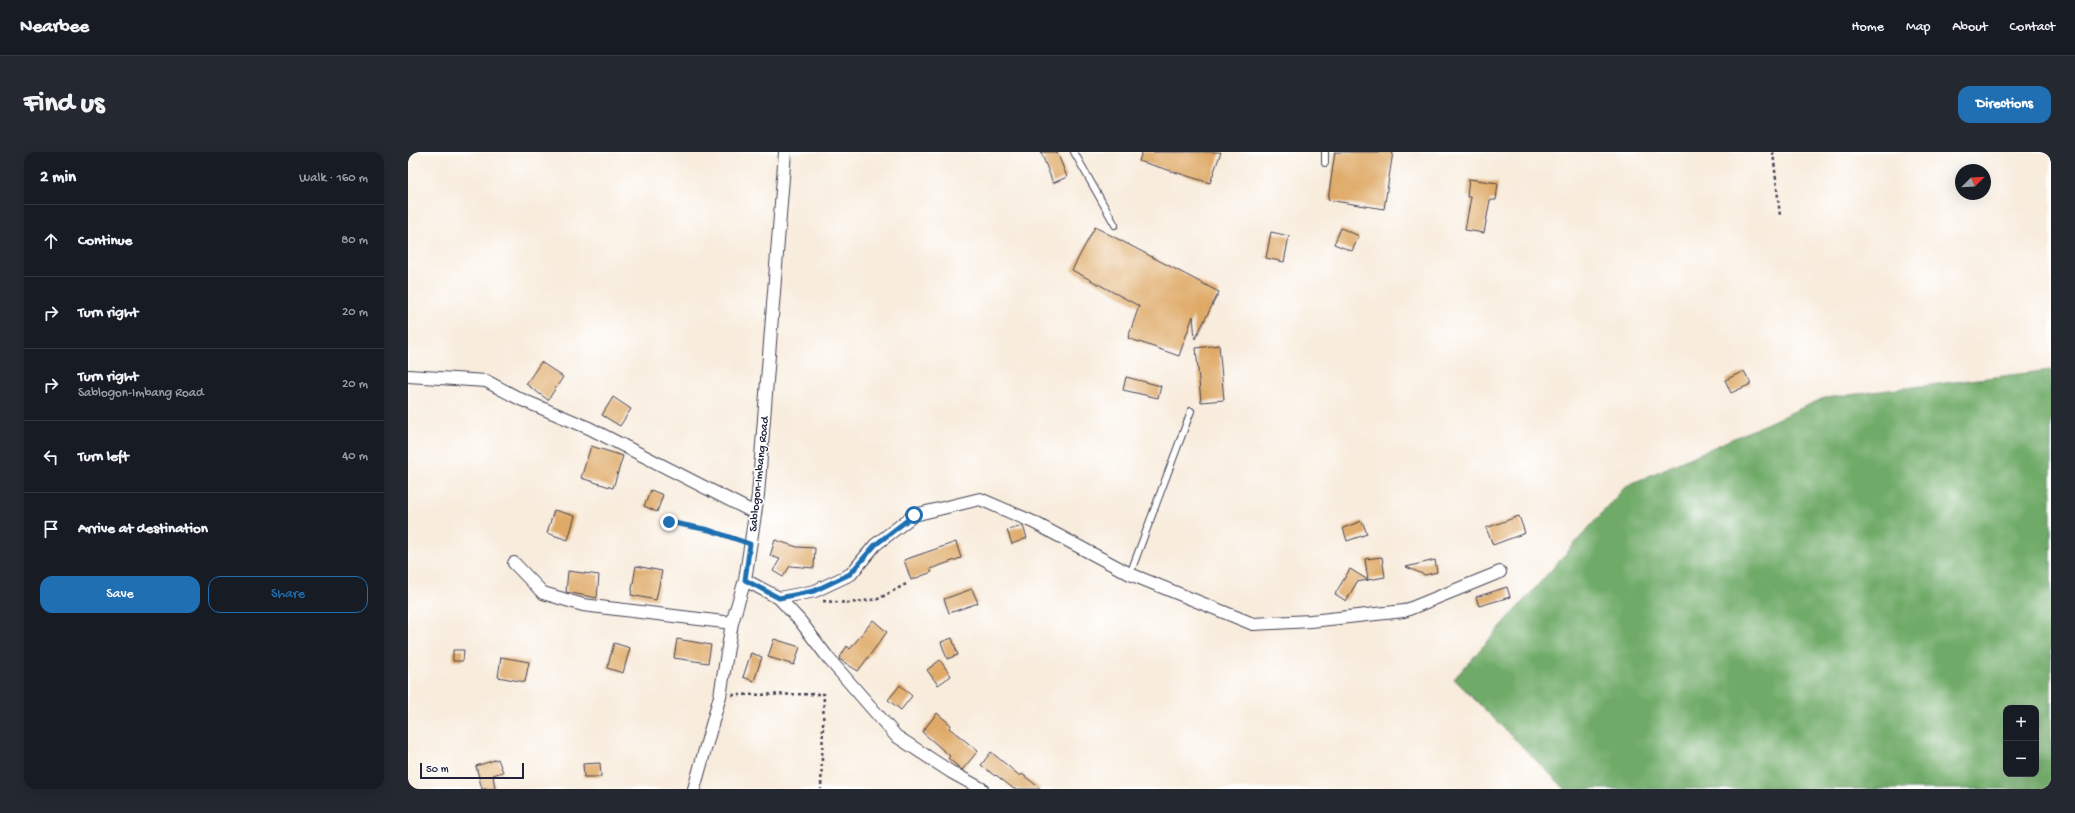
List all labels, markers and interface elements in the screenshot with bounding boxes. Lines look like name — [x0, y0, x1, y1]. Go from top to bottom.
text: Nearbee — [20, 16, 89, 39]
text: Home — [1852, 19, 1884, 36]
text: Map — [1906, 19, 1930, 36]
text: About — [1952, 19, 1988, 36]
text: Contact — [2010, 19, 2055, 36]
button: Directions — [1958, 86, 2051, 123]
text: Find us — [24, 88, 104, 121]
north arrow — [1955, 164, 1991, 200]
text: 2 min — [40, 168, 76, 188]
text: Walk · 160 m — [299, 171, 368, 186]
icon: ahead — [40, 230, 62, 252]
text: Continue — [78, 232, 132, 250]
text: 80 m — [341, 233, 368, 248]
icon: right — [40, 302, 62, 324]
text: Turn right — [78, 304, 138, 322]
text: 20 m — [342, 305, 368, 320]
text: Turn right — [78, 368, 138, 386]
icon: right — [40, 374, 62, 396]
text: 20 m — [342, 377, 368, 392]
text: Sablogon-Imbang Road — [78, 386, 204, 401]
street label: Sablogon-Imbang Road — [747, 415, 773, 533]
icon: left — [40, 446, 62, 468]
text: Turn left — [78, 448, 129, 466]
text: 40 m — [342, 449, 368, 464]
route start — [905, 506, 923, 524]
route end — [660, 513, 678, 531]
icon: arrive — [40, 518, 62, 540]
text: Arrive at destination — [78, 520, 208, 538]
button: Save — [40, 576, 200, 613]
button: Share — [208, 576, 368, 613]
map controls — [2003, 705, 2039, 777]
button: + — [2003, 705, 2039, 741]
button: − — [2003, 741, 2039, 777]
scale bar — [420, 761, 524, 780]
text: 50 m — [426, 764, 448, 776]

